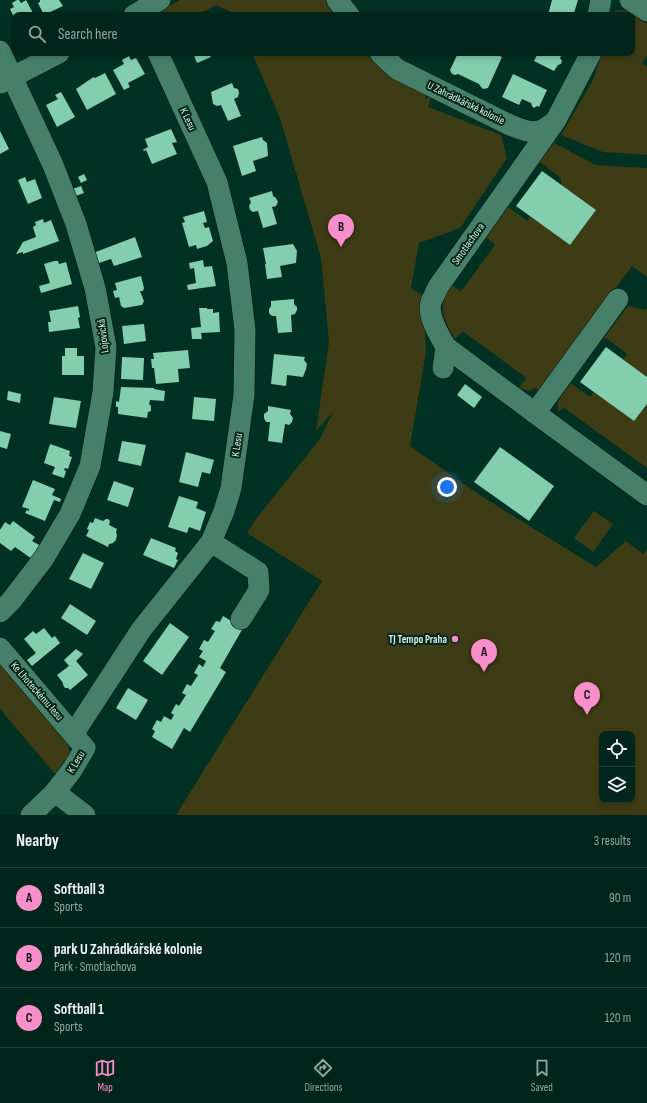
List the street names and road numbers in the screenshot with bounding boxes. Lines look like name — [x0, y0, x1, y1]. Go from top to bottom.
street label: U Zahrádkářské kolonie — [425, 79, 507, 127]
street label: K Lesu — [177, 106, 199, 133]
street label: Smotlachova — [449, 221, 487, 267]
street label: Lojovická — [94, 318, 112, 354]
street label: K Lesu — [229, 432, 245, 458]
street label: Ke Lhoteckému lesu — [8, 659, 66, 723]
street label: K Lesu — [64, 748, 88, 775]

